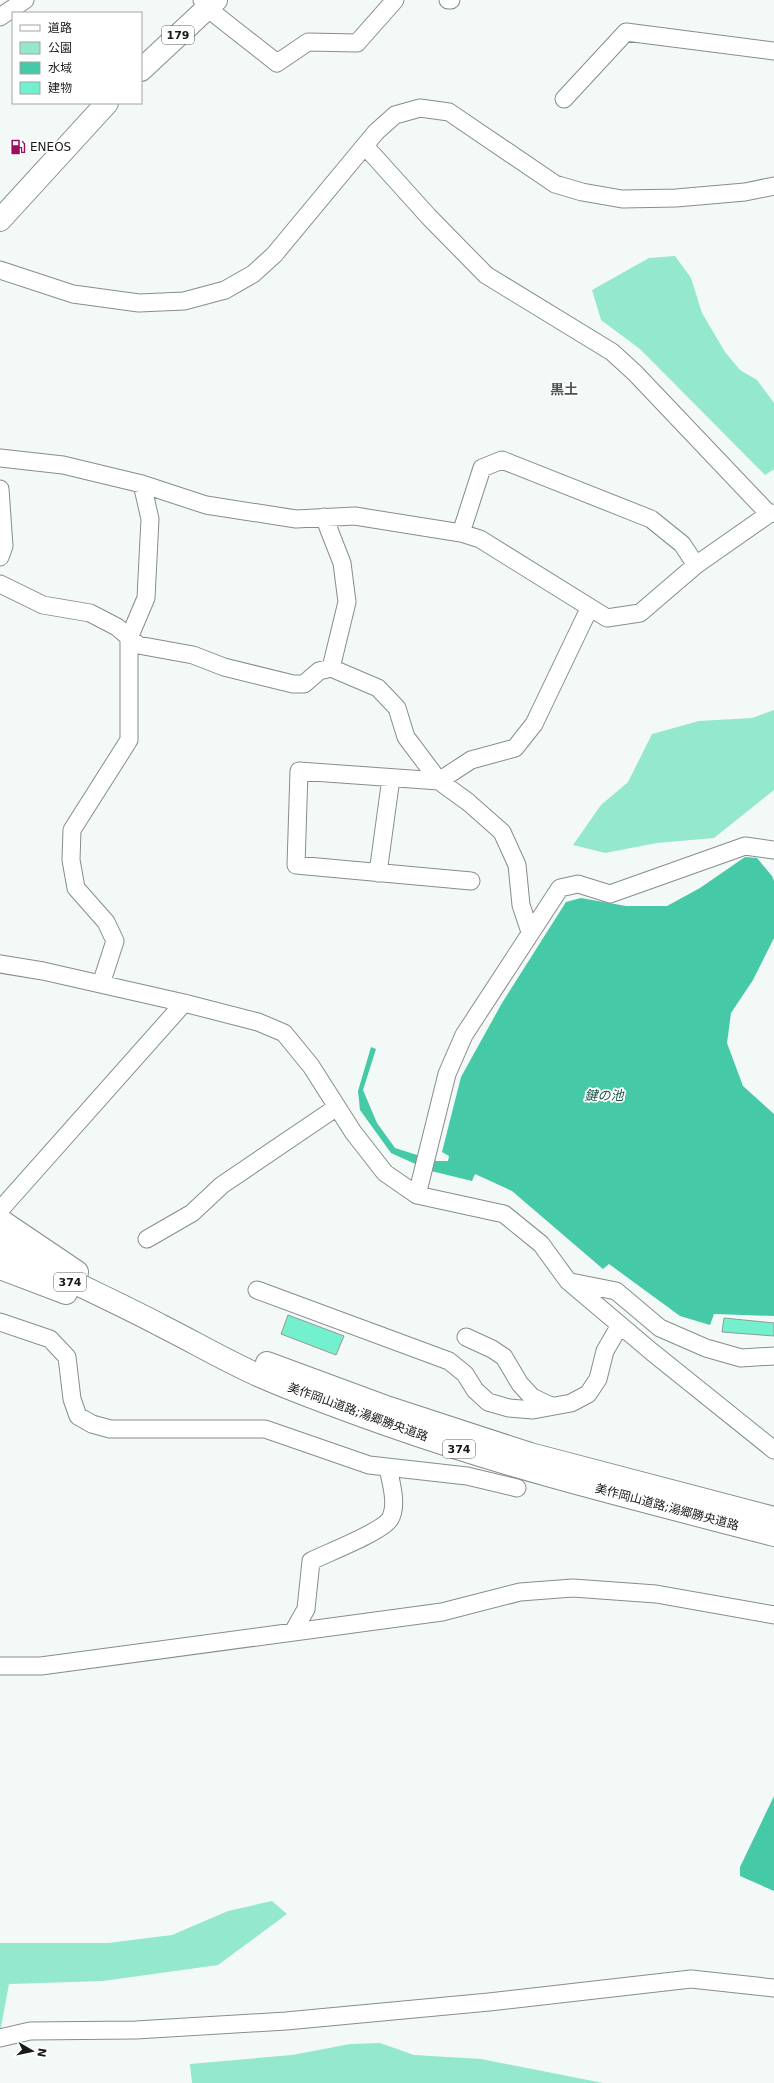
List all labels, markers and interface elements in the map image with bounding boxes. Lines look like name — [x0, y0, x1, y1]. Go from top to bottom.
legend — [12, 12, 142, 104]
text: 道路 — [48, 21, 72, 35]
road number: 179 — [162, 26, 194, 44]
text: 公園 — [48, 41, 72, 55]
text: 水域 — [48, 61, 72, 75]
text: 建物 — [48, 81, 72, 95]
fuel station icon: ENEOS — [9, 138, 27, 156]
place label: ENEOS — [30, 140, 71, 154]
district label: 黒土 — [550, 381, 578, 397]
water label: 鍵の池 — [584, 1088, 625, 1103]
road number: 374 — [54, 1273, 86, 1291]
street label: 美作岡山道路;湯郷勝央道路 — [286, 1380, 430, 1444]
road number: 374 — [443, 1440, 475, 1458]
street label: 美作岡山道路;湯郷勝央道路 — [594, 1481, 740, 1533]
north arrow — [12, 2031, 52, 2071]
text: N — [34, 2047, 49, 2058]

